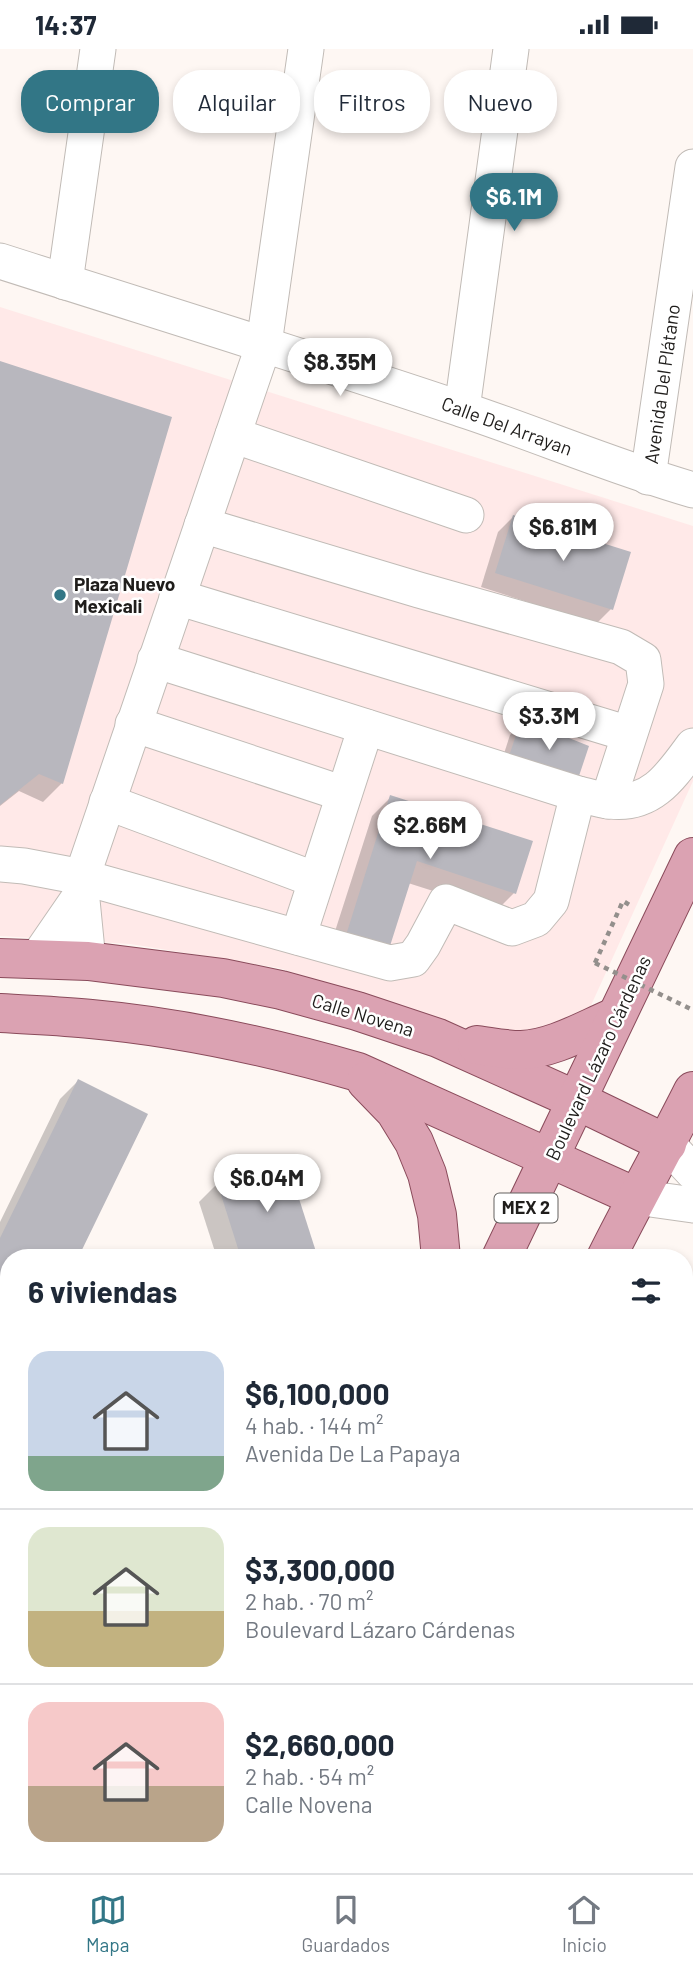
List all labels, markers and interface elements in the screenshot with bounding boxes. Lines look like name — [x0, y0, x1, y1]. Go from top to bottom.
text: 14:37 — [35, 9, 96, 40]
chip: Comprar — [21, 70, 159, 133]
chip: Alquilar — [173, 70, 300, 133]
chip: Filtros — [314, 70, 430, 133]
chip: Nuevo — [444, 70, 557, 133]
pin: $6.1M — [465, 173, 563, 233]
text: $6.1M — [486, 182, 542, 210]
street label: Avenida Del Plátano — [639, 302, 684, 465]
pin: $8.35M — [283, 339, 397, 398]
text: $8.35M — [303, 347, 377, 375]
street label: Calle Del Arrayan — [439, 391, 576, 460]
pin: $6.81M — [506, 503, 620, 563]
text: $6.81M — [529, 512, 597, 540]
place label: Plaza Nuevo Mexicali — [74, 572, 175, 617]
marker: Plaza Nuevo Mexicali — [52, 587, 68, 603]
pin: $3.3M — [500, 693, 598, 752]
text: $3.3M — [519, 701, 579, 729]
pin: $2.66M — [373, 801, 487, 861]
text: $2.66M — [393, 810, 467, 838]
street label: Boulevard Lázaro Cárdenas — [540, 952, 655, 1164]
street label: Calle Novena — [309, 988, 417, 1041]
pin: $6.04M — [210, 1155, 324, 1214]
text: $6.04M — [230, 1163, 304, 1191]
road number: MEX 2 — [494, 1193, 558, 1223]
icon: filters — [627, 1272, 665, 1310]
text: 6 viviendas — [28, 1273, 177, 1309]
text: $6,100,000 — [245, 1375, 390, 1411]
icon: home — [84, 1379, 168, 1463]
text: 4 hab. · 144 m² — [245, 1411, 383, 1439]
text: Avenida De La Papaya — [245, 1439, 461, 1467]
text: $3,300,000 — [245, 1551, 395, 1587]
icon: home — [84, 1555, 168, 1639]
text: 2 hab. · 70 m² — [245, 1587, 374, 1615]
text: Boulevard Lázaro Cárdenas — [245, 1615, 515, 1643]
text: $2,660,000 — [245, 1726, 395, 1762]
icon: home — [84, 1730, 168, 1814]
text: 2 hab. · 54 m² — [245, 1762, 374, 1790]
text: Calle Novena — [245, 1790, 373, 1818]
tab: Mapa — [86, 1891, 130, 1956]
tab: Guardados — [302, 1891, 390, 1956]
tab: Inicio — [562, 1891, 607, 1956]

